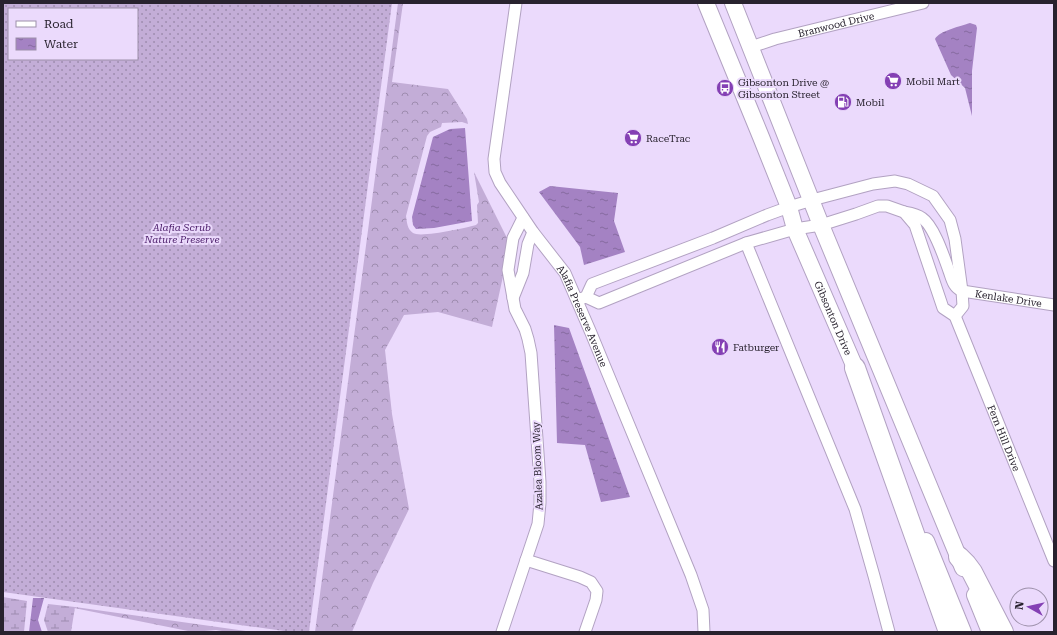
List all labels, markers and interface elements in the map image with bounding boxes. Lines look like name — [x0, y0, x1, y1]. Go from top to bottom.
legend — [8, 8, 138, 60]
street label: Branwood Drive — [797, 10, 876, 39]
text: Road — [44, 17, 74, 31]
text: Water — [44, 37, 78, 51]
supermarket icon: Mobil Mart — [883, 71, 903, 91]
place label: Mobil Mart — [906, 76, 960, 87]
place label: Gibsonton Drive @ Gibsonton Street — [738, 77, 829, 100]
bus stop icon: Gibsonton Drive @ Gibsonton Street — [715, 78, 735, 98]
fuel station icon: Mobil — [833, 92, 853, 112]
place label: Mobil — [856, 97, 884, 108]
supermarket icon: RaceTrac — [623, 128, 643, 148]
place label: RaceTrac — [646, 133, 691, 144]
park label: Alafia Scrub Nature Preserve — [143, 222, 220, 245]
street label: Alafia Preserve Avenue — [555, 263, 610, 369]
street label: Gibsonton Drive — [812, 279, 854, 357]
street label: Kenlake Drive — [974, 288, 1043, 309]
restaurant icon: Fatburger — [710, 337, 730, 357]
place label: Fatburger — [733, 342, 779, 353]
street label: Fern Hill Drive — [985, 403, 1022, 473]
street label: Azalea Bloom Way — [530, 422, 545, 510]
north arrow — [1009, 587, 1049, 627]
text: N — [1013, 600, 1027, 611]

